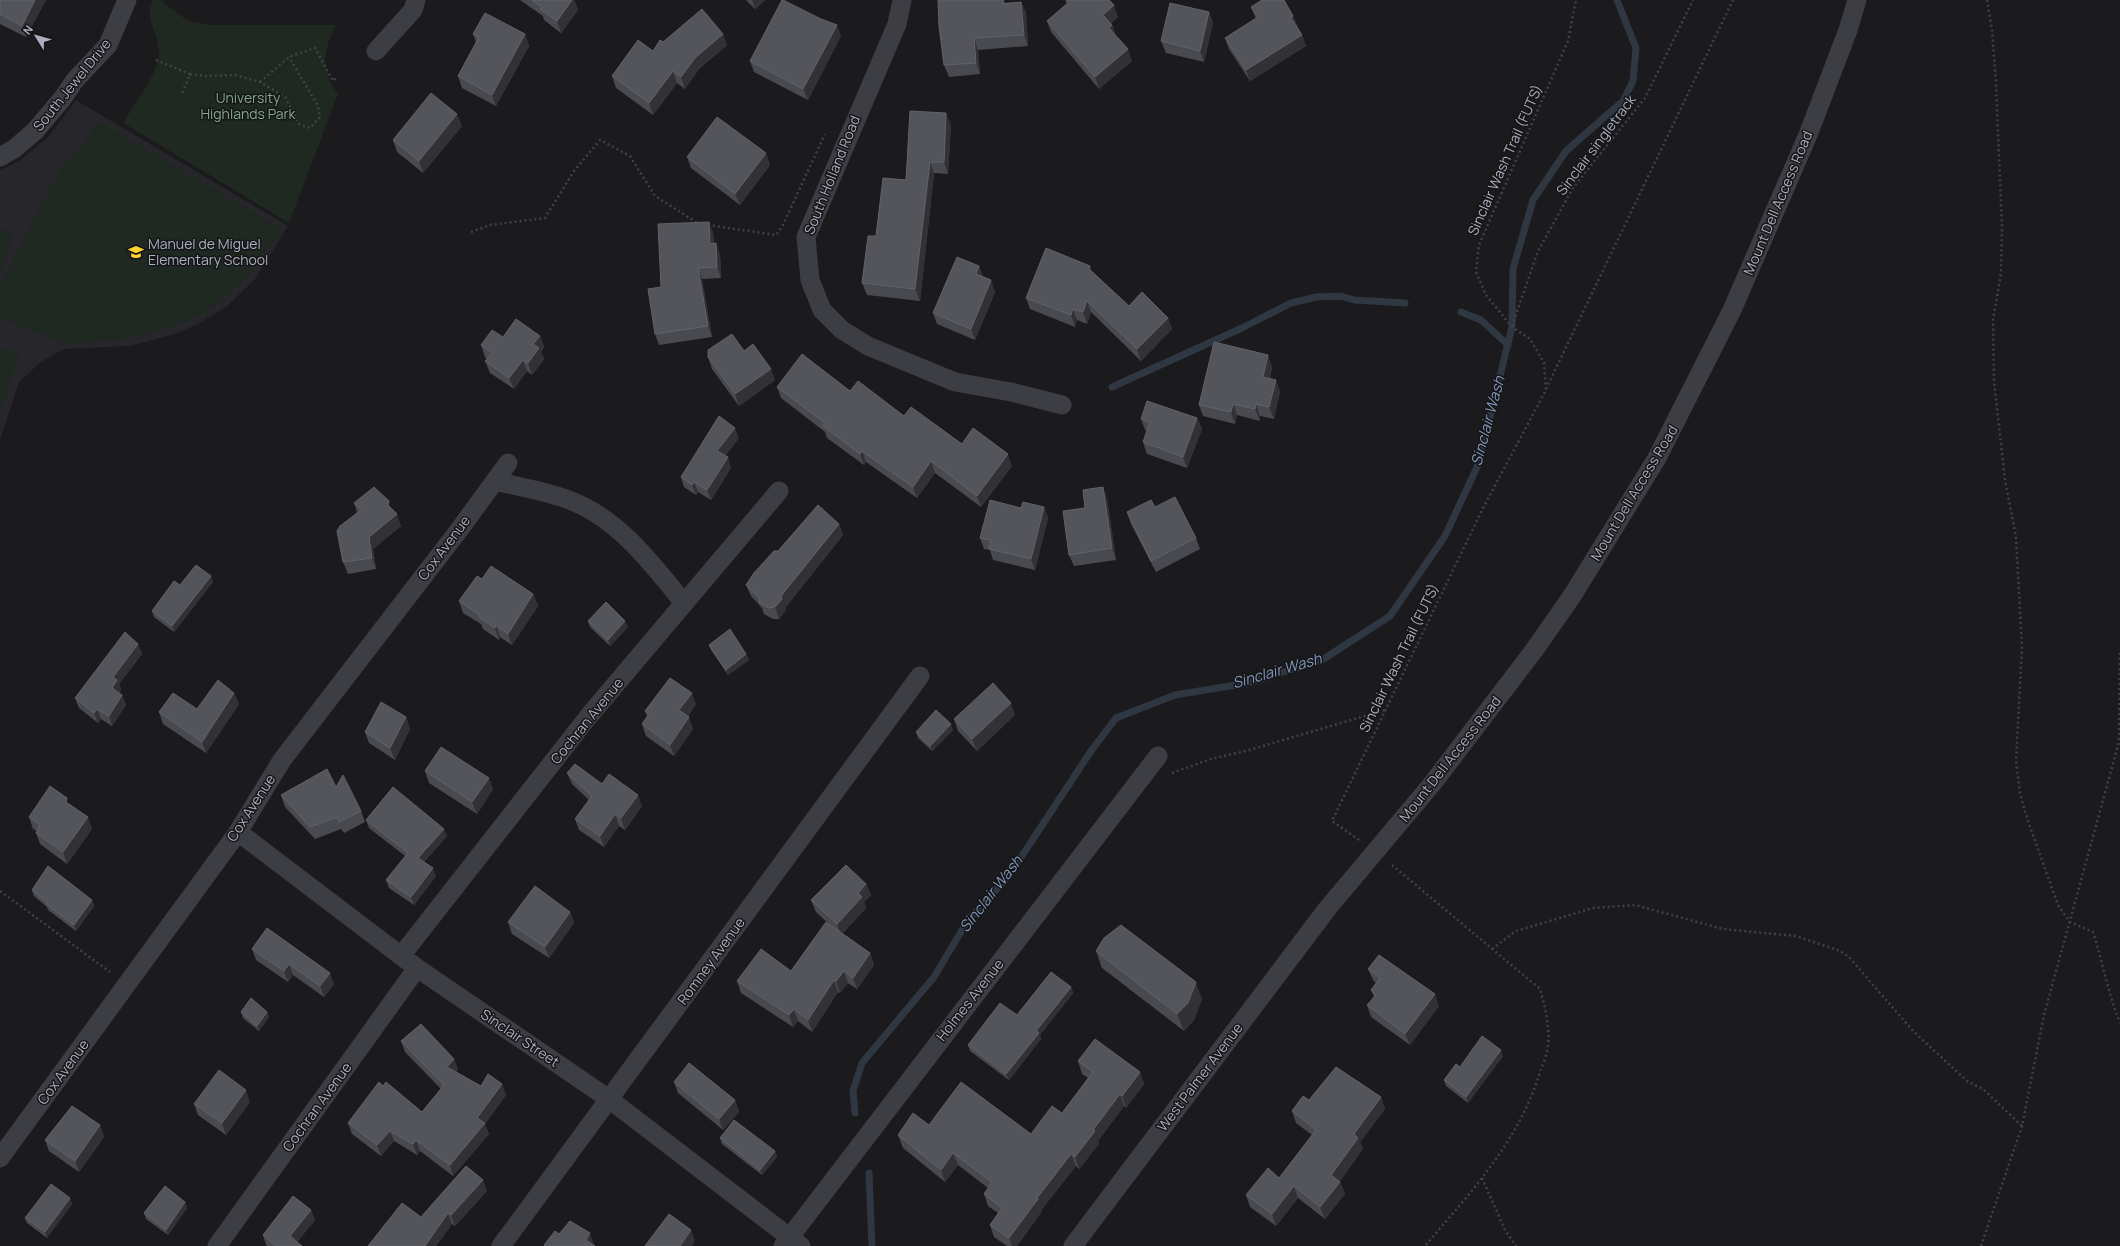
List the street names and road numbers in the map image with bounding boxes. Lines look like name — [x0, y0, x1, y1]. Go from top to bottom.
street label: South Jewel Drive — [28, 34, 115, 135]
street label: Sinclair Wash Trail (FUTS) — [1463, 81, 1546, 238]
street label: Sinclair singletrack — [1551, 90, 1640, 199]
street label: South Holland Road — [799, 113, 864, 237]
street label: Mount Dell Access Road — [1739, 128, 1817, 278]
street label: Mount Dell Access Road — [1586, 421, 1682, 564]
street label: Cox Avenue — [413, 512, 474, 584]
street label: Sinclair Wash Trail (FUTS) — [1354, 580, 1443, 735]
street label: Cochran Avenue — [546, 674, 627, 768]
street label: Mount Dell Access Road — [1394, 692, 1505, 826]
street label: Cox Avenue — [222, 771, 279, 845]
street label: Romney Avenue — [673, 913, 749, 1008]
street label: Holmes Avenue — [932, 955, 1008, 1045]
street label: Sinclair Street — [477, 1004, 564, 1071]
street label: West Palmer Avenue — [1153, 1019, 1247, 1135]
street label: Cox Avenue — [32, 1035, 93, 1108]
street label: Cochran Avenue — [278, 1058, 355, 1155]

